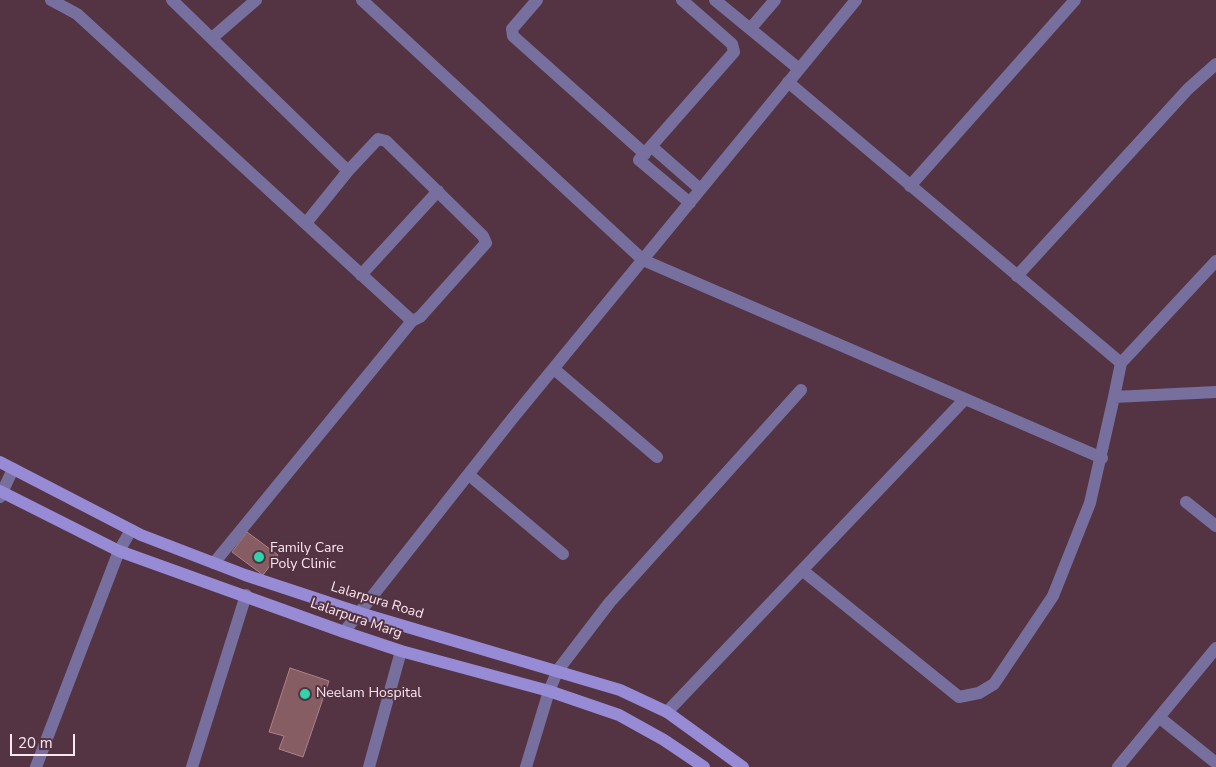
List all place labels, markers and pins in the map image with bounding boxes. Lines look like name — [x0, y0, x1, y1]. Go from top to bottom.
place label: Family Care Poly Clinic — [270, 541, 344, 574]
marker: Family Care Poly Clinic — [252, 550, 266, 564]
place label: Neelam Hospital — [316, 686, 421, 702]
marker: Neelam Hospital — [298, 687, 312, 701]

